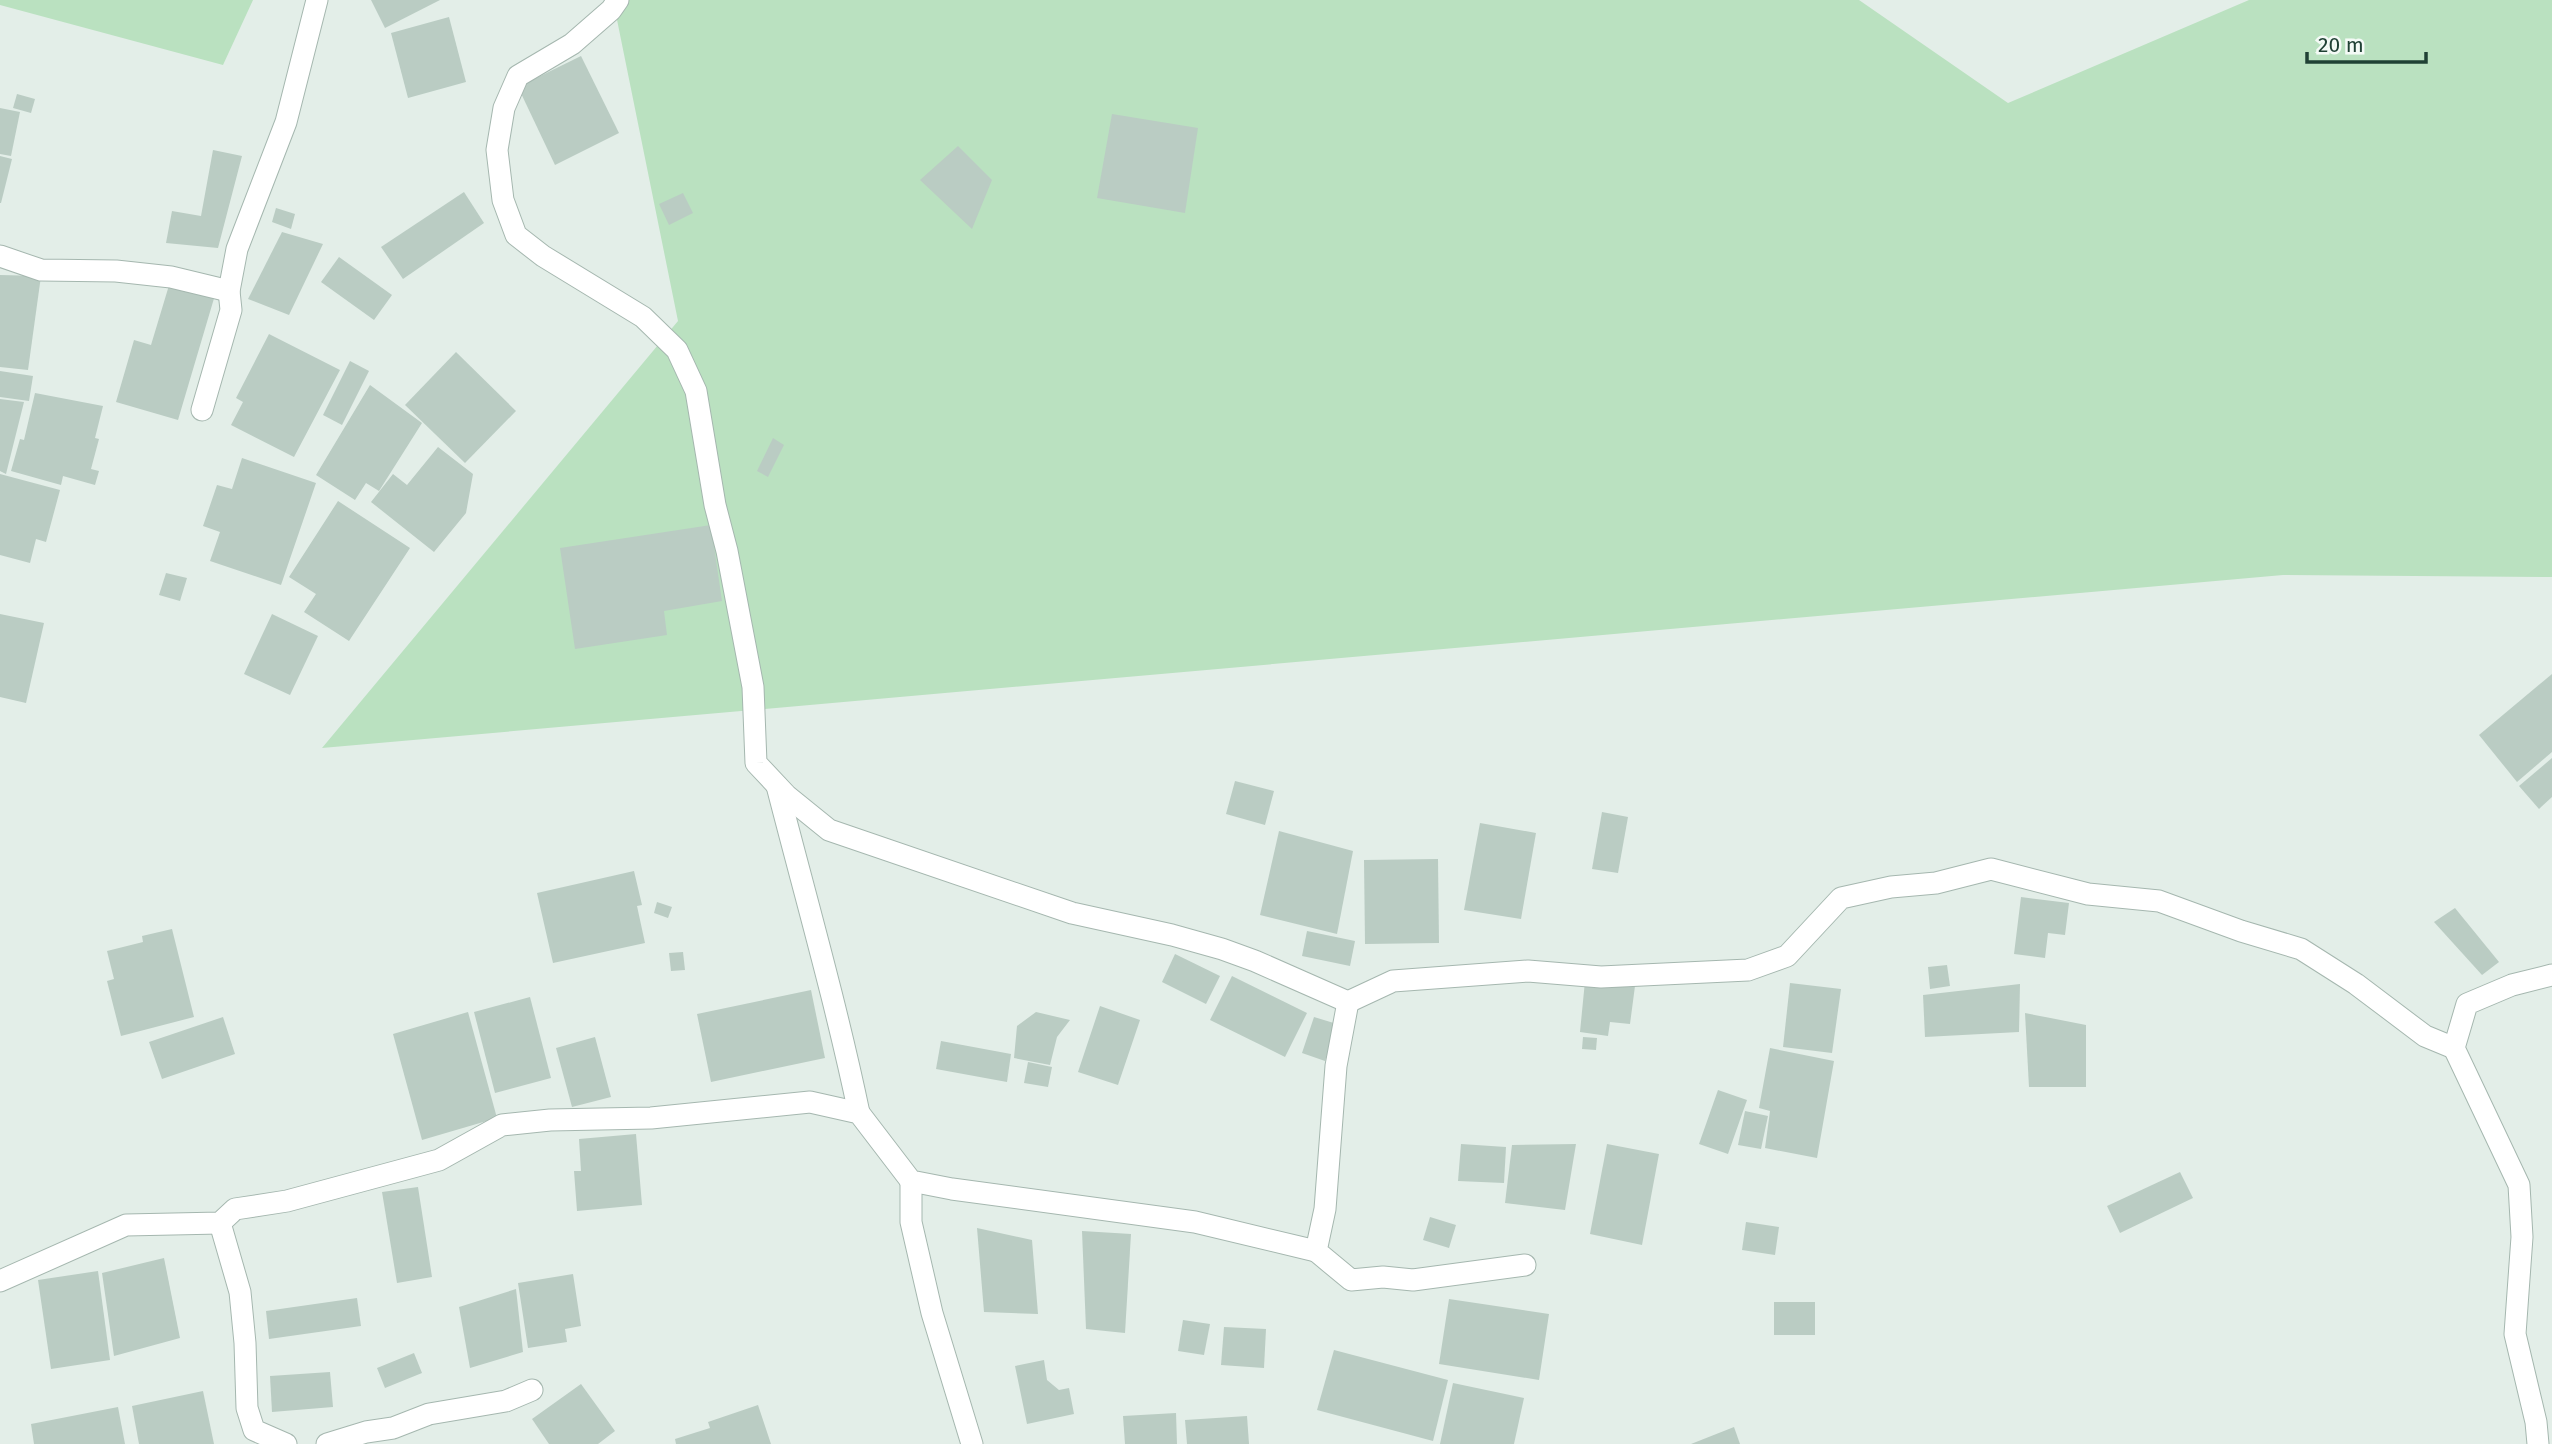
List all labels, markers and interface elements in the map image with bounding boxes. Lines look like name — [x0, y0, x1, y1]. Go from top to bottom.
scale bar — [2307, 21, 2426, 65]
text: 20 m — [2318, 32, 2364, 58]

